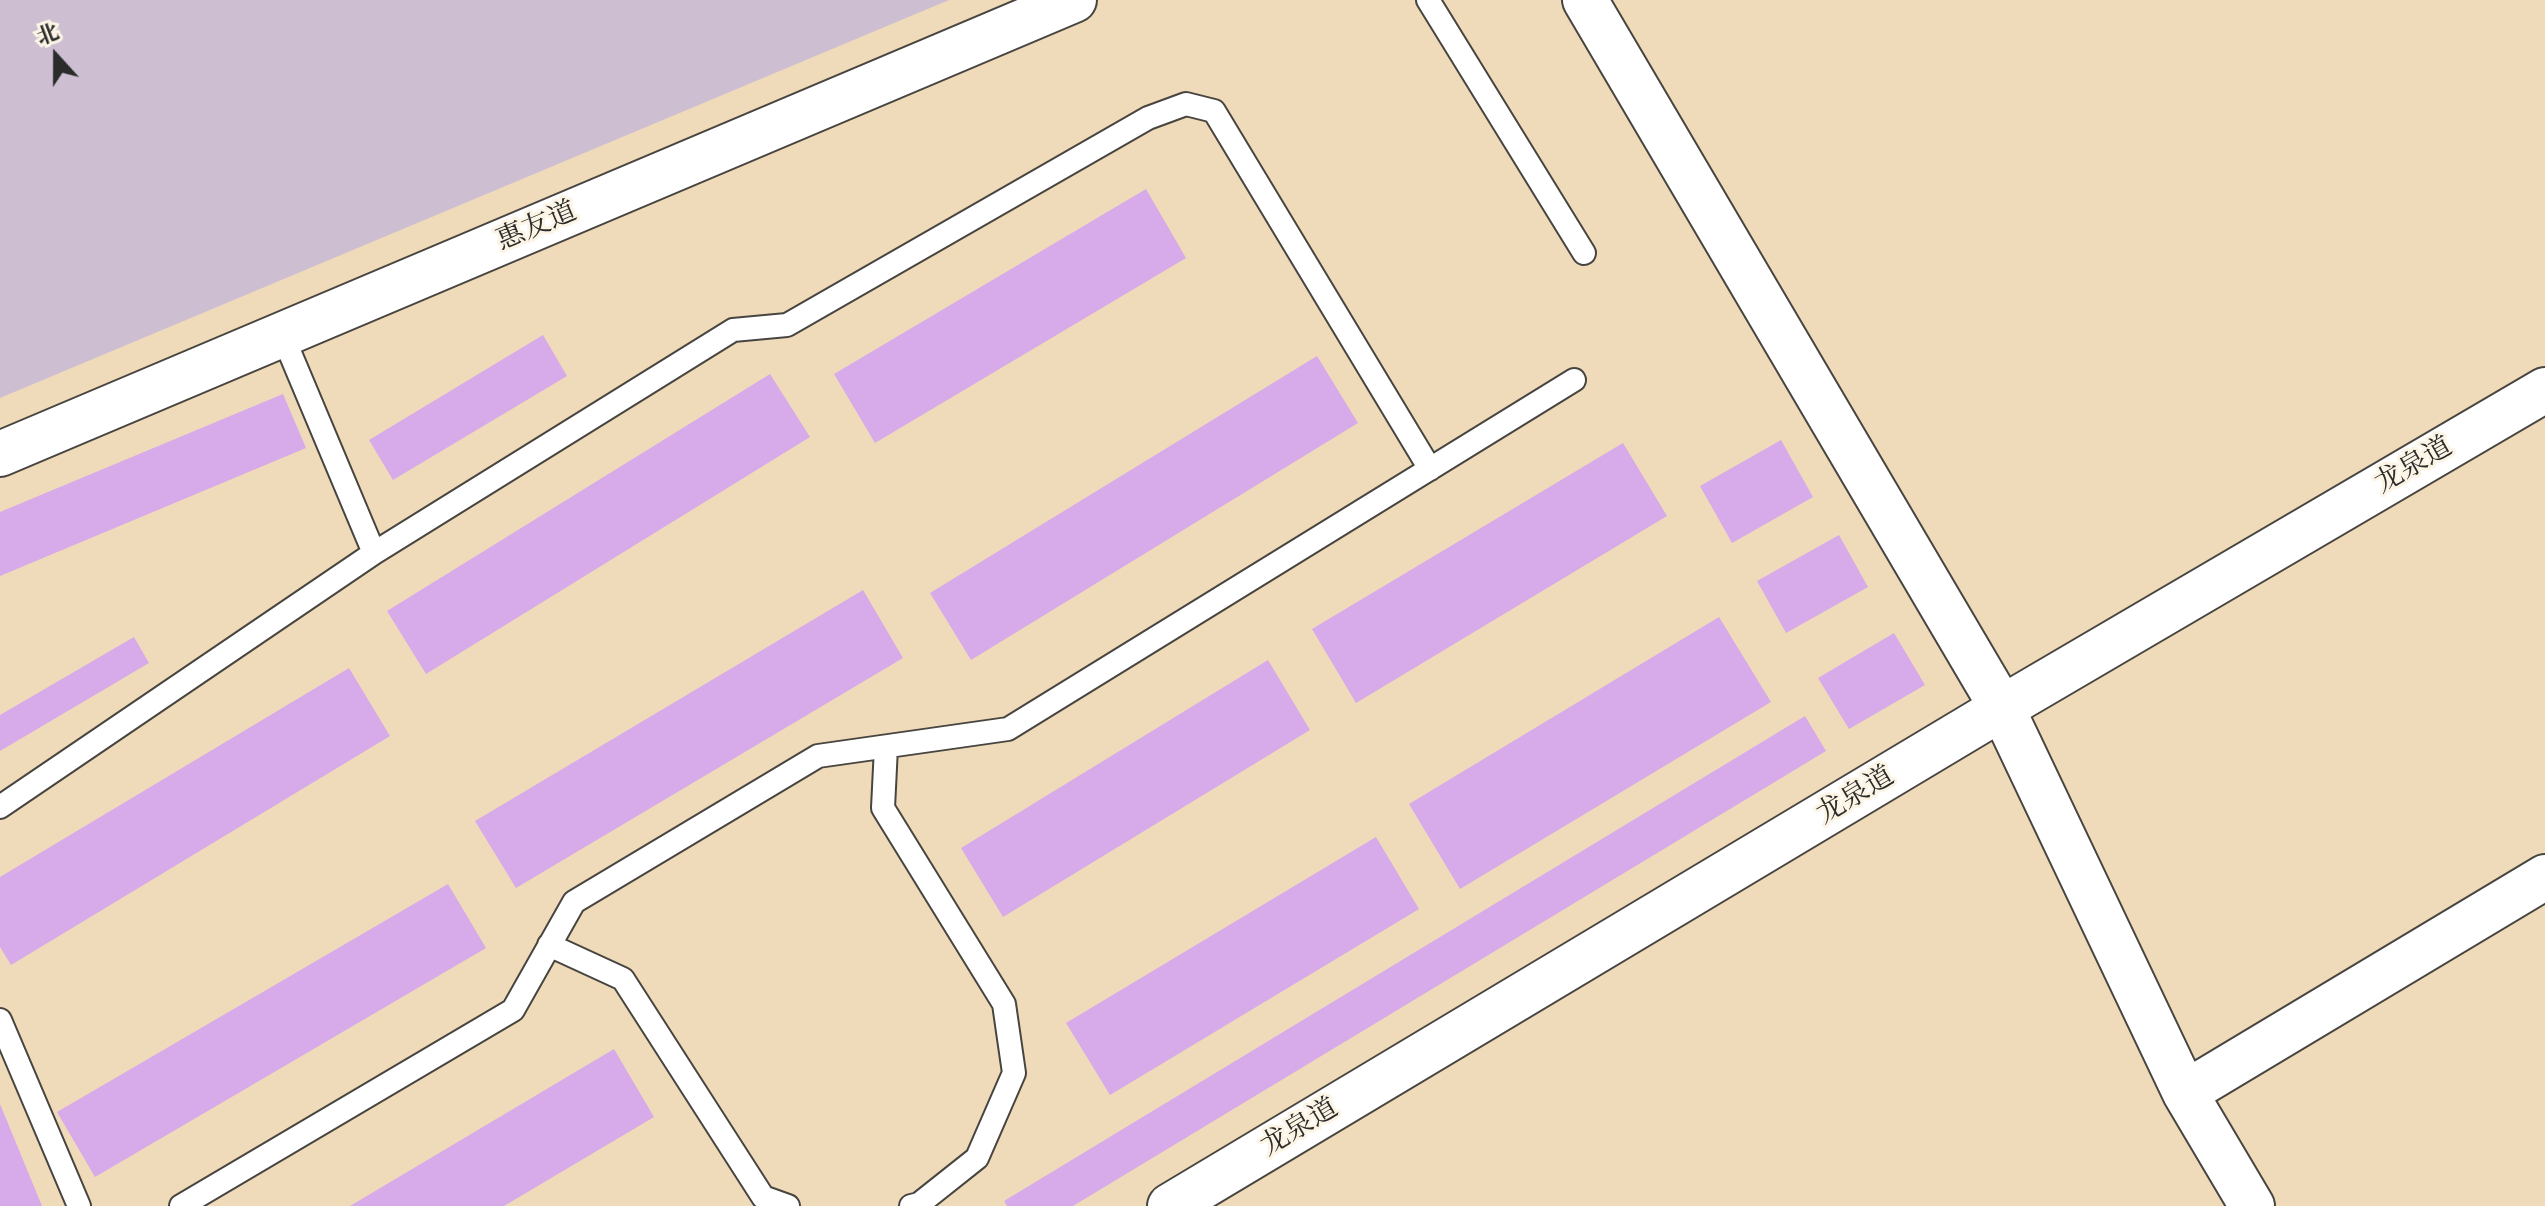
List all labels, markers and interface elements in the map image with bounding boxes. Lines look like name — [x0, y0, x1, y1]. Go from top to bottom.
text: 北 — [31, 15, 63, 52]
north arrow — [16, 16, 96, 96]
street label: 惠友道 — [492, 195, 582, 259]
street label: 龙泉道 — [2369, 430, 2459, 502]
street label: 龙泉道 — [1811, 760, 1901, 832]
street label: 龙泉道 — [1255, 1092, 1345, 1164]

